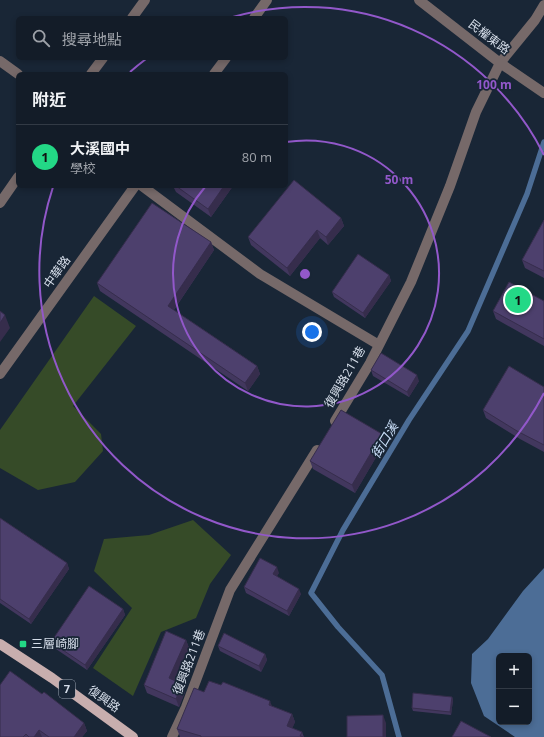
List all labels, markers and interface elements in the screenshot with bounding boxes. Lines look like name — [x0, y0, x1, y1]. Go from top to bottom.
street label: 民權東路 — [465, 15, 514, 58]
search box — [16, 16, 288, 60]
icon: search — [30, 27, 52, 49]
text: 搜尋地點 — [62, 29, 122, 49]
text: 100 m — [476, 76, 512, 93]
text: 附近 — [32, 88, 66, 111]
text: 大溪國中 — [70, 138, 130, 158]
text: 1 — [41, 148, 49, 166]
text: 80 m — [242, 148, 272, 166]
text: 學校 — [70, 159, 96, 177]
text: 50 m — [385, 171, 413, 188]
street label: 中華路 — [39, 252, 74, 291]
centre of rings — [298, 267, 312, 281]
pin: 1 — [505, 285, 531, 315]
your location — [302, 322, 322, 342]
street label: 復興路211巷 — [320, 343, 369, 411]
water label: 街口溪 — [366, 417, 403, 461]
street label: 復興路211巷 — [168, 627, 209, 697]
place label: 三層崎腳 — [31, 635, 79, 652]
marker: 三層崎腳 — [18, 639, 28, 649]
map controls — [496, 653, 532, 725]
button: + — [496, 653, 532, 689]
road number: 7 — [59, 680, 75, 698]
street label: 復興路 — [85, 681, 124, 716]
button: − — [496, 689, 532, 725]

